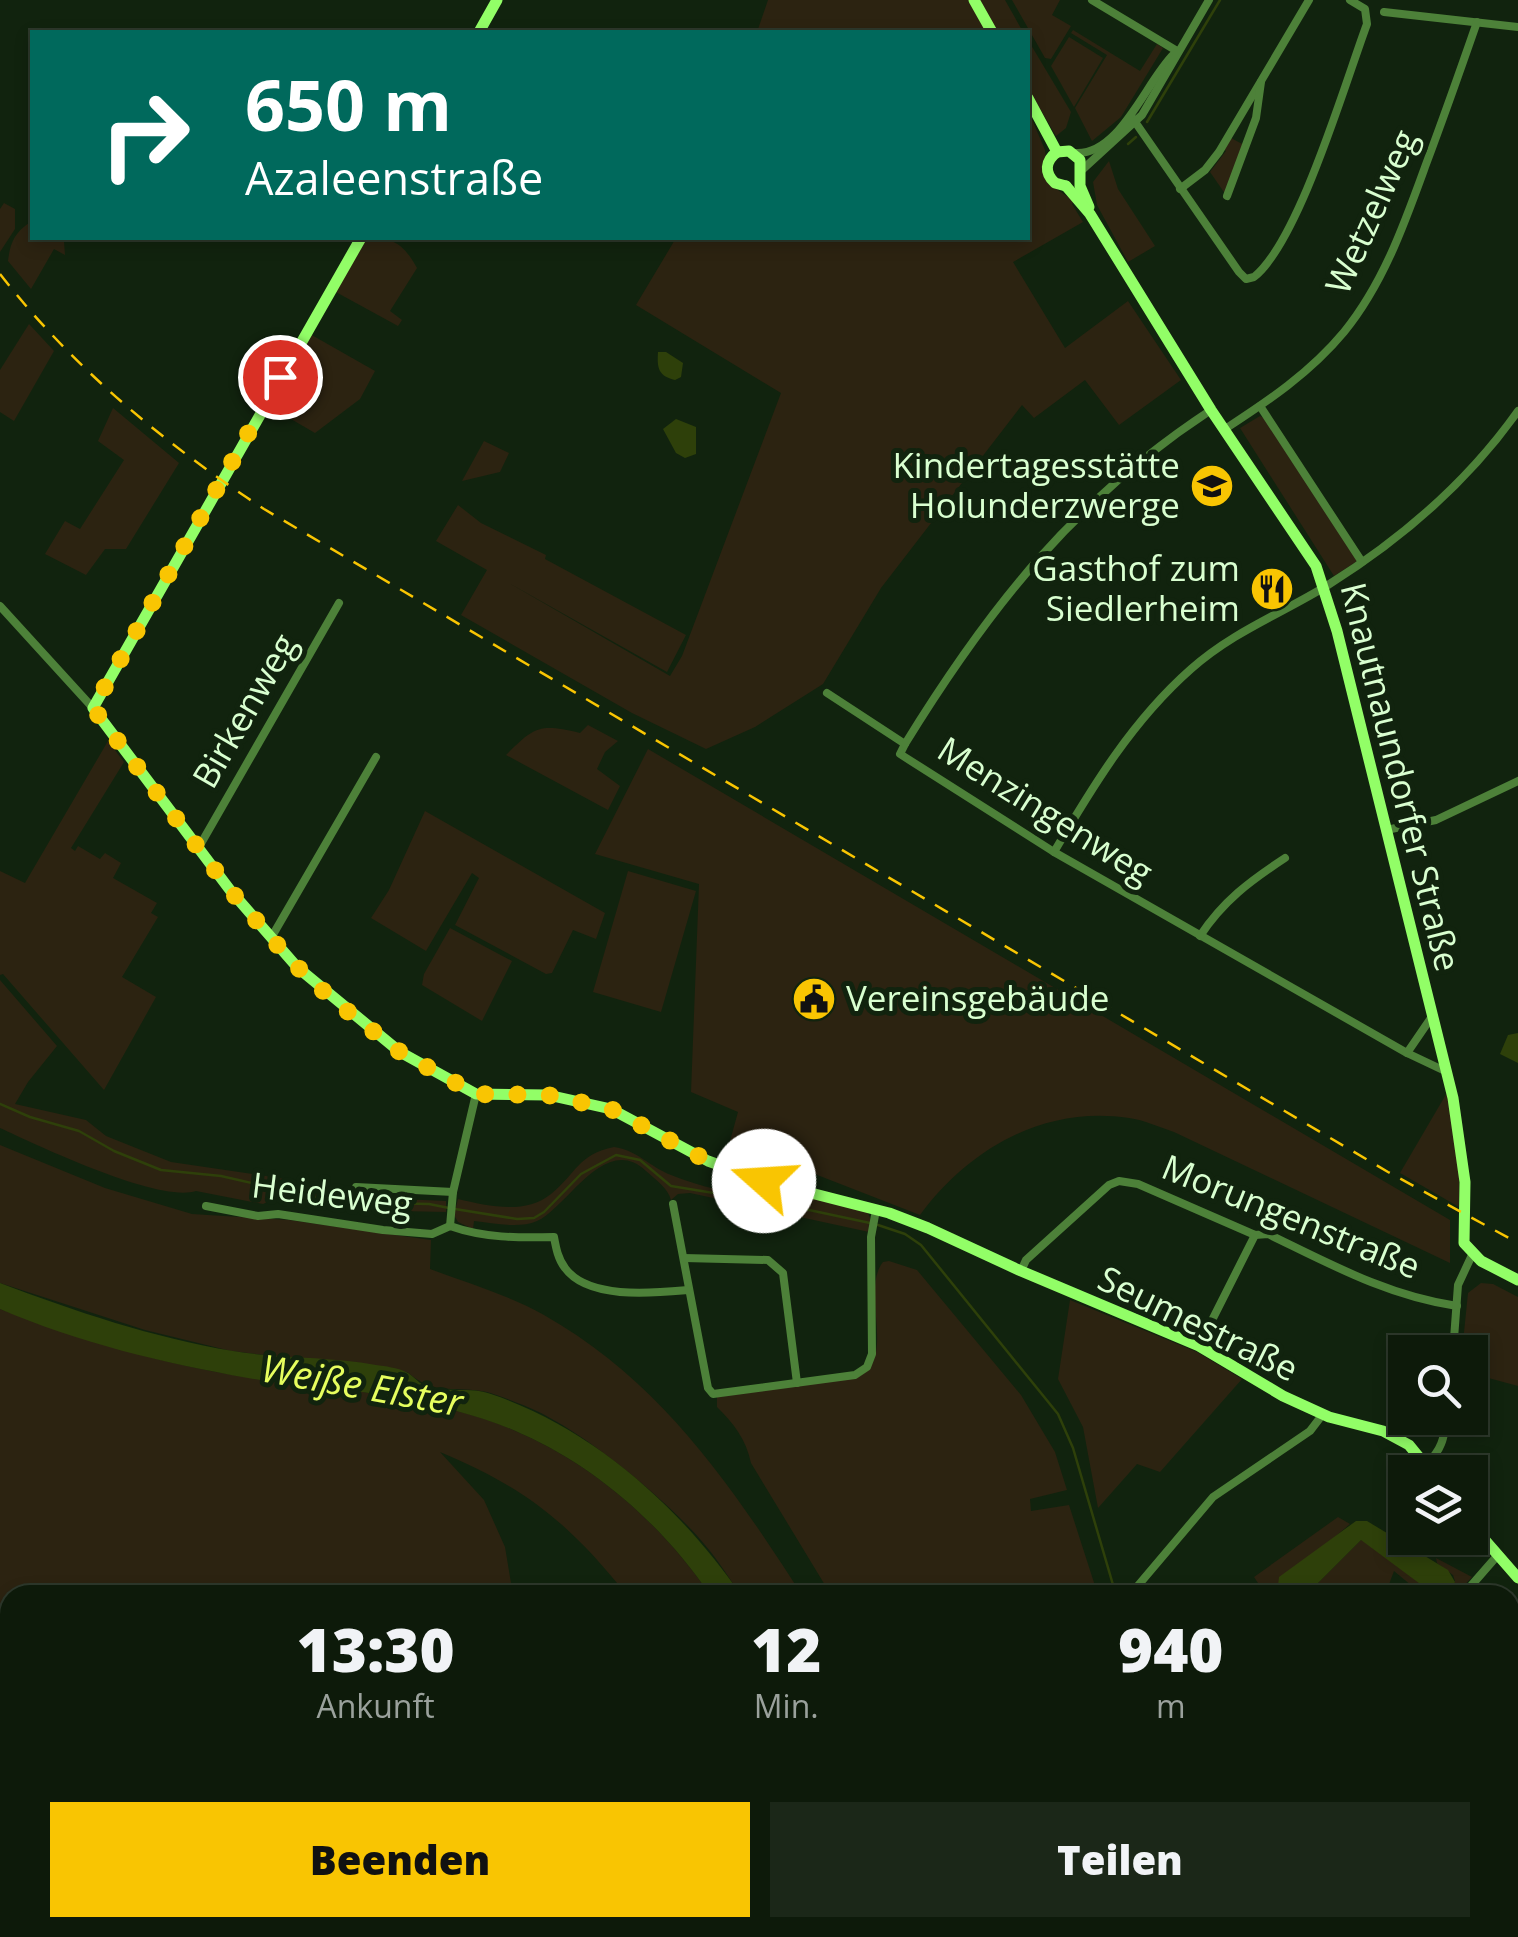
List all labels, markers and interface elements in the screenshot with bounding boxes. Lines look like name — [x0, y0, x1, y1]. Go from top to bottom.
text: 650 m — [245, 56, 452, 152]
icon: right — [80, 70, 210, 200]
street label: Wetzelweg — [1314, 122, 1428, 301]
text: Azaleenstraße — [245, 147, 543, 208]
pin — [238, 335, 323, 420]
icon: arrive — [253, 350, 308, 405]
place label: Kindertagesstätte Holunderzwerge — [892, 441, 1180, 528]
school or university icon: Kindertagesstätte Holunderzwerge — [1189, 463, 1235, 509]
place label: Gasthof zum Siedlerheim — [1032, 544, 1240, 631]
restaurant icon: Gasthof zum Siedlerheim — [1249, 566, 1295, 612]
street label: Knautnaundorfer Straße — [1330, 578, 1472, 976]
street label: Birkenweg — [181, 624, 307, 796]
street label: Menzingenweg — [929, 725, 1162, 895]
place label: Vereinsgebäude — [846, 974, 1110, 1021]
public building icon: Vereinsgebäude — [791, 976, 837, 1022]
position arrow — [712, 1129, 816, 1233]
street label: Morungenstraße — [1156, 1142, 1428, 1289]
street label: Heideweg — [249, 1160, 415, 1227]
street label: Seumestraße — [1091, 1254, 1306, 1391]
map controls — [1388, 1335, 1488, 1555]
button: search — [1388, 1335, 1488, 1435]
water label: Weiße Elster — [258, 1341, 469, 1428]
button: layers — [1388, 1455, 1488, 1555]
text: 13:30 — [297, 1608, 455, 1690]
text: 12 — [751, 1608, 821, 1690]
text: 940 — [1118, 1608, 1223, 1690]
text: Ankunft — [317, 1684, 435, 1727]
text: Min. — [754, 1684, 819, 1727]
text: m — [1156, 1684, 1186, 1727]
button: Beenden — [50, 1802, 750, 1917]
button: Teilen — [770, 1802, 1470, 1917]

